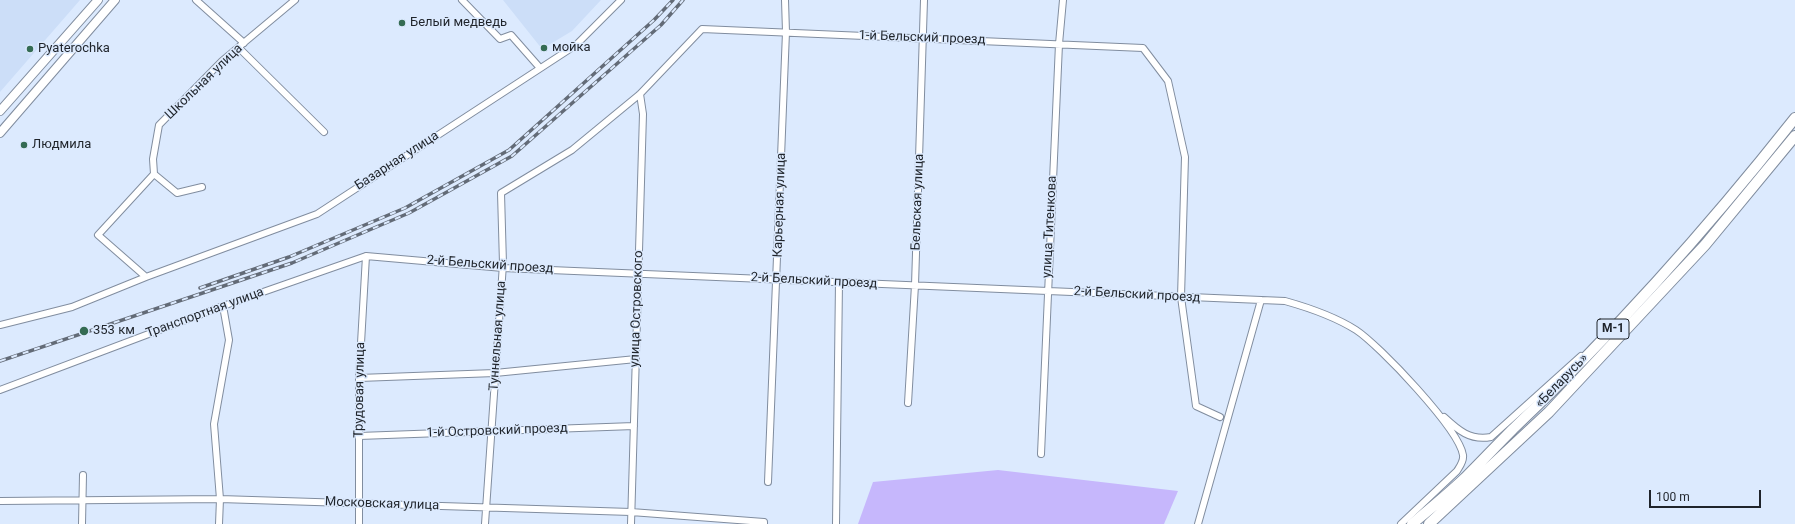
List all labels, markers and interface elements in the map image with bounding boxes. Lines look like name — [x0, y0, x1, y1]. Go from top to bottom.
place label: Белый медведь — [410, 15, 507, 31]
marker: Белый медведь — [397, 18, 407, 28]
street label: 1-й Бельский проезд — [858, 28, 986, 48]
place label: мойка — [552, 40, 591, 56]
place label: Pyaterochka — [38, 41, 110, 57]
street label: Школьная улица — [162, 41, 246, 123]
marker: мойка — [539, 43, 549, 53]
marker: Pyaterochka — [25, 44, 35, 54]
street label: Базарная улица — [352, 128, 442, 194]
place label: Людмила — [32, 137, 91, 153]
marker: Людмила — [19, 140, 29, 150]
street label: Карьерная улица — [770, 152, 790, 258]
street label: Бельская улица — [909, 153, 927, 251]
street label: улица Титенкова — [1040, 175, 1060, 279]
street label: улица Островского — [627, 250, 647, 368]
street label: 2-й Бельский проезд — [426, 253, 554, 277]
street label: 2-й Бельский проезд — [750, 270, 878, 292]
street label: Туннельная улица — [486, 280, 510, 392]
street label: Транспортная улица — [144, 284, 266, 342]
street label: 2-й Бельский проезд — [1073, 284, 1201, 306]
road number: М-1 — [1597, 319, 1629, 339]
place label: 353 км — [93, 323, 135, 339]
marker: 353 км — [78, 325, 90, 337]
street label: Трудовая улица — [351, 342, 369, 438]
street label: «Беларусь» — [1532, 351, 1592, 411]
street label: 1-й Островский проезд — [426, 421, 568, 441]
scale bar — [1651, 482, 1763, 508]
text: 100 m — [1656, 490, 1690, 504]
street label: Московская улица — [325, 494, 439, 514]

